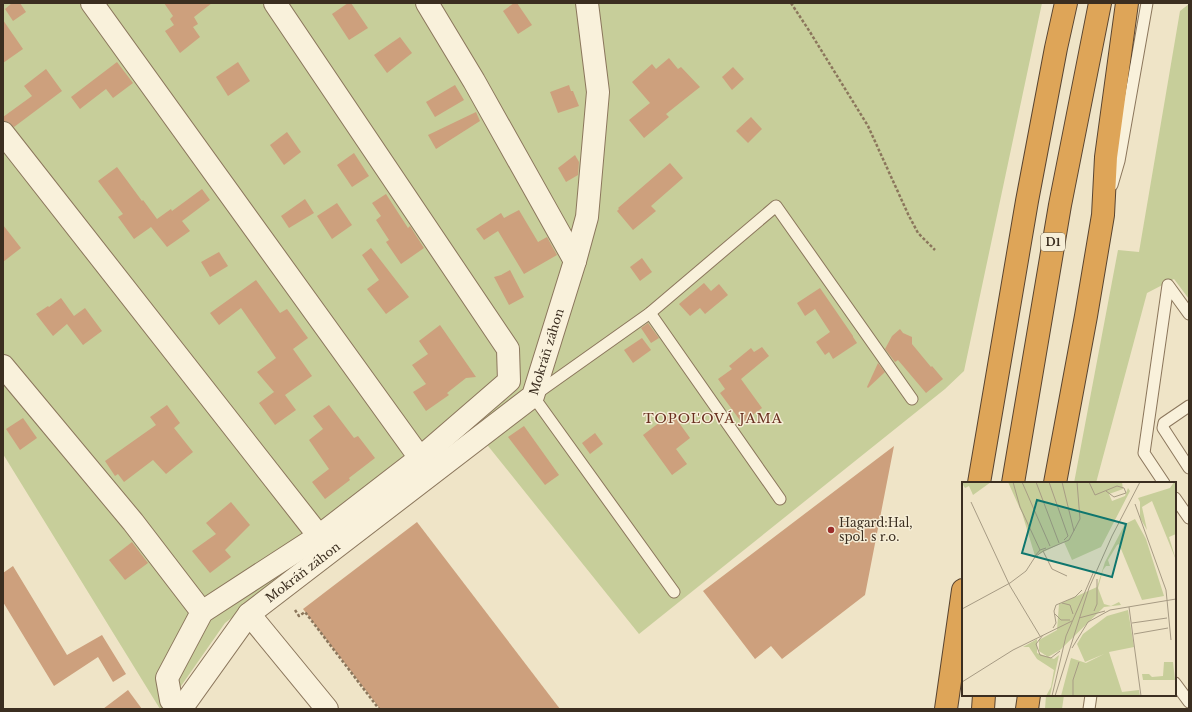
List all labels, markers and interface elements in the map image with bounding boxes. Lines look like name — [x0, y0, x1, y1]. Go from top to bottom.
road number: D1 — [1041, 233, 1065, 251]
street label: Mokráň záhon — [526, 307, 567, 397]
district label: TOPOĽOVÁ JAMA — [643, 410, 783, 427]
inset map — [962, 482, 1176, 696]
place label: Hagard:Hal, spol. s r.o. — [839, 515, 913, 544]
marker: Hagard:Hal, spol. s r.o. — [826, 525, 836, 535]
street label: Mokráň záhon — [263, 539, 343, 605]

